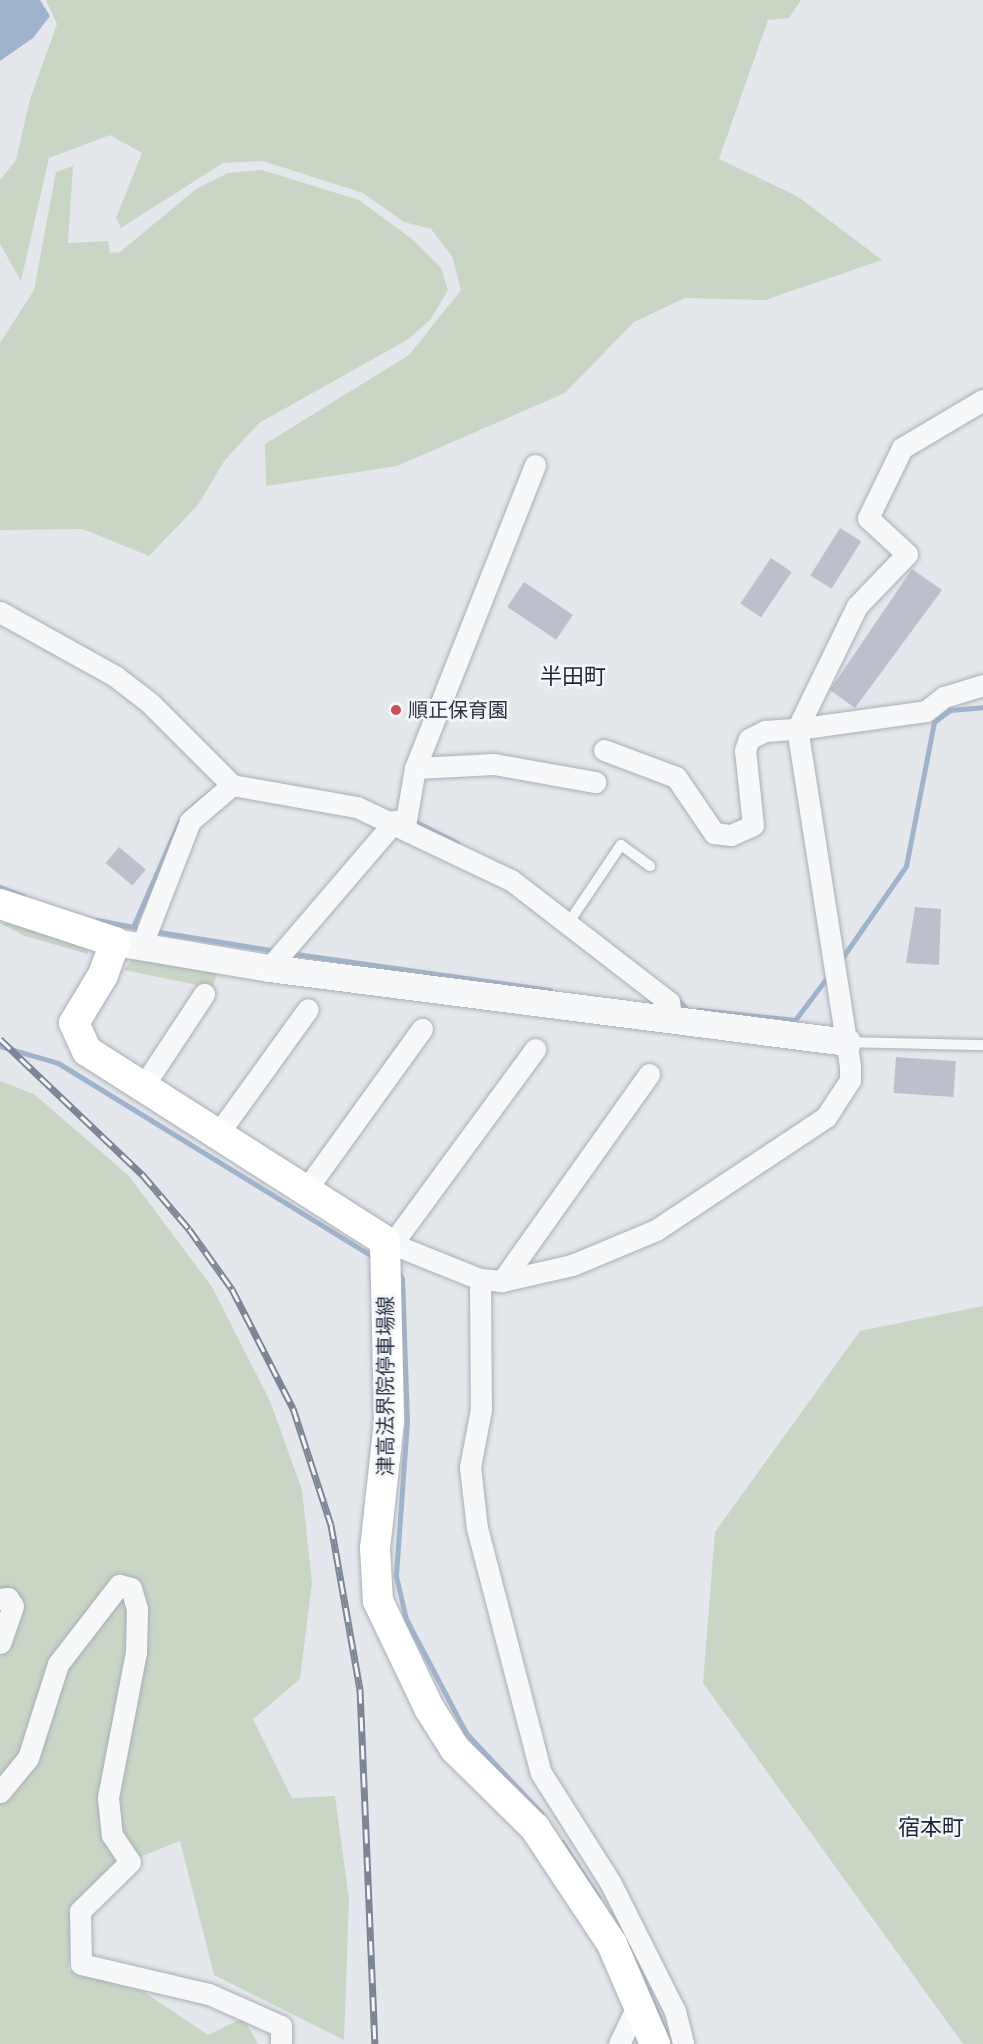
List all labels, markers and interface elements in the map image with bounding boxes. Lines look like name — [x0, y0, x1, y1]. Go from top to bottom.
district label: 半田町 — [540, 664, 606, 690]
place label: 順正保育園 — [408, 698, 508, 722]
marker: 順正保育園 — [389, 703, 403, 717]
street label: 津高法界院停車場線 — [374, 1296, 398, 1476]
district label: 宿本町 — [898, 1815, 964, 1841]

